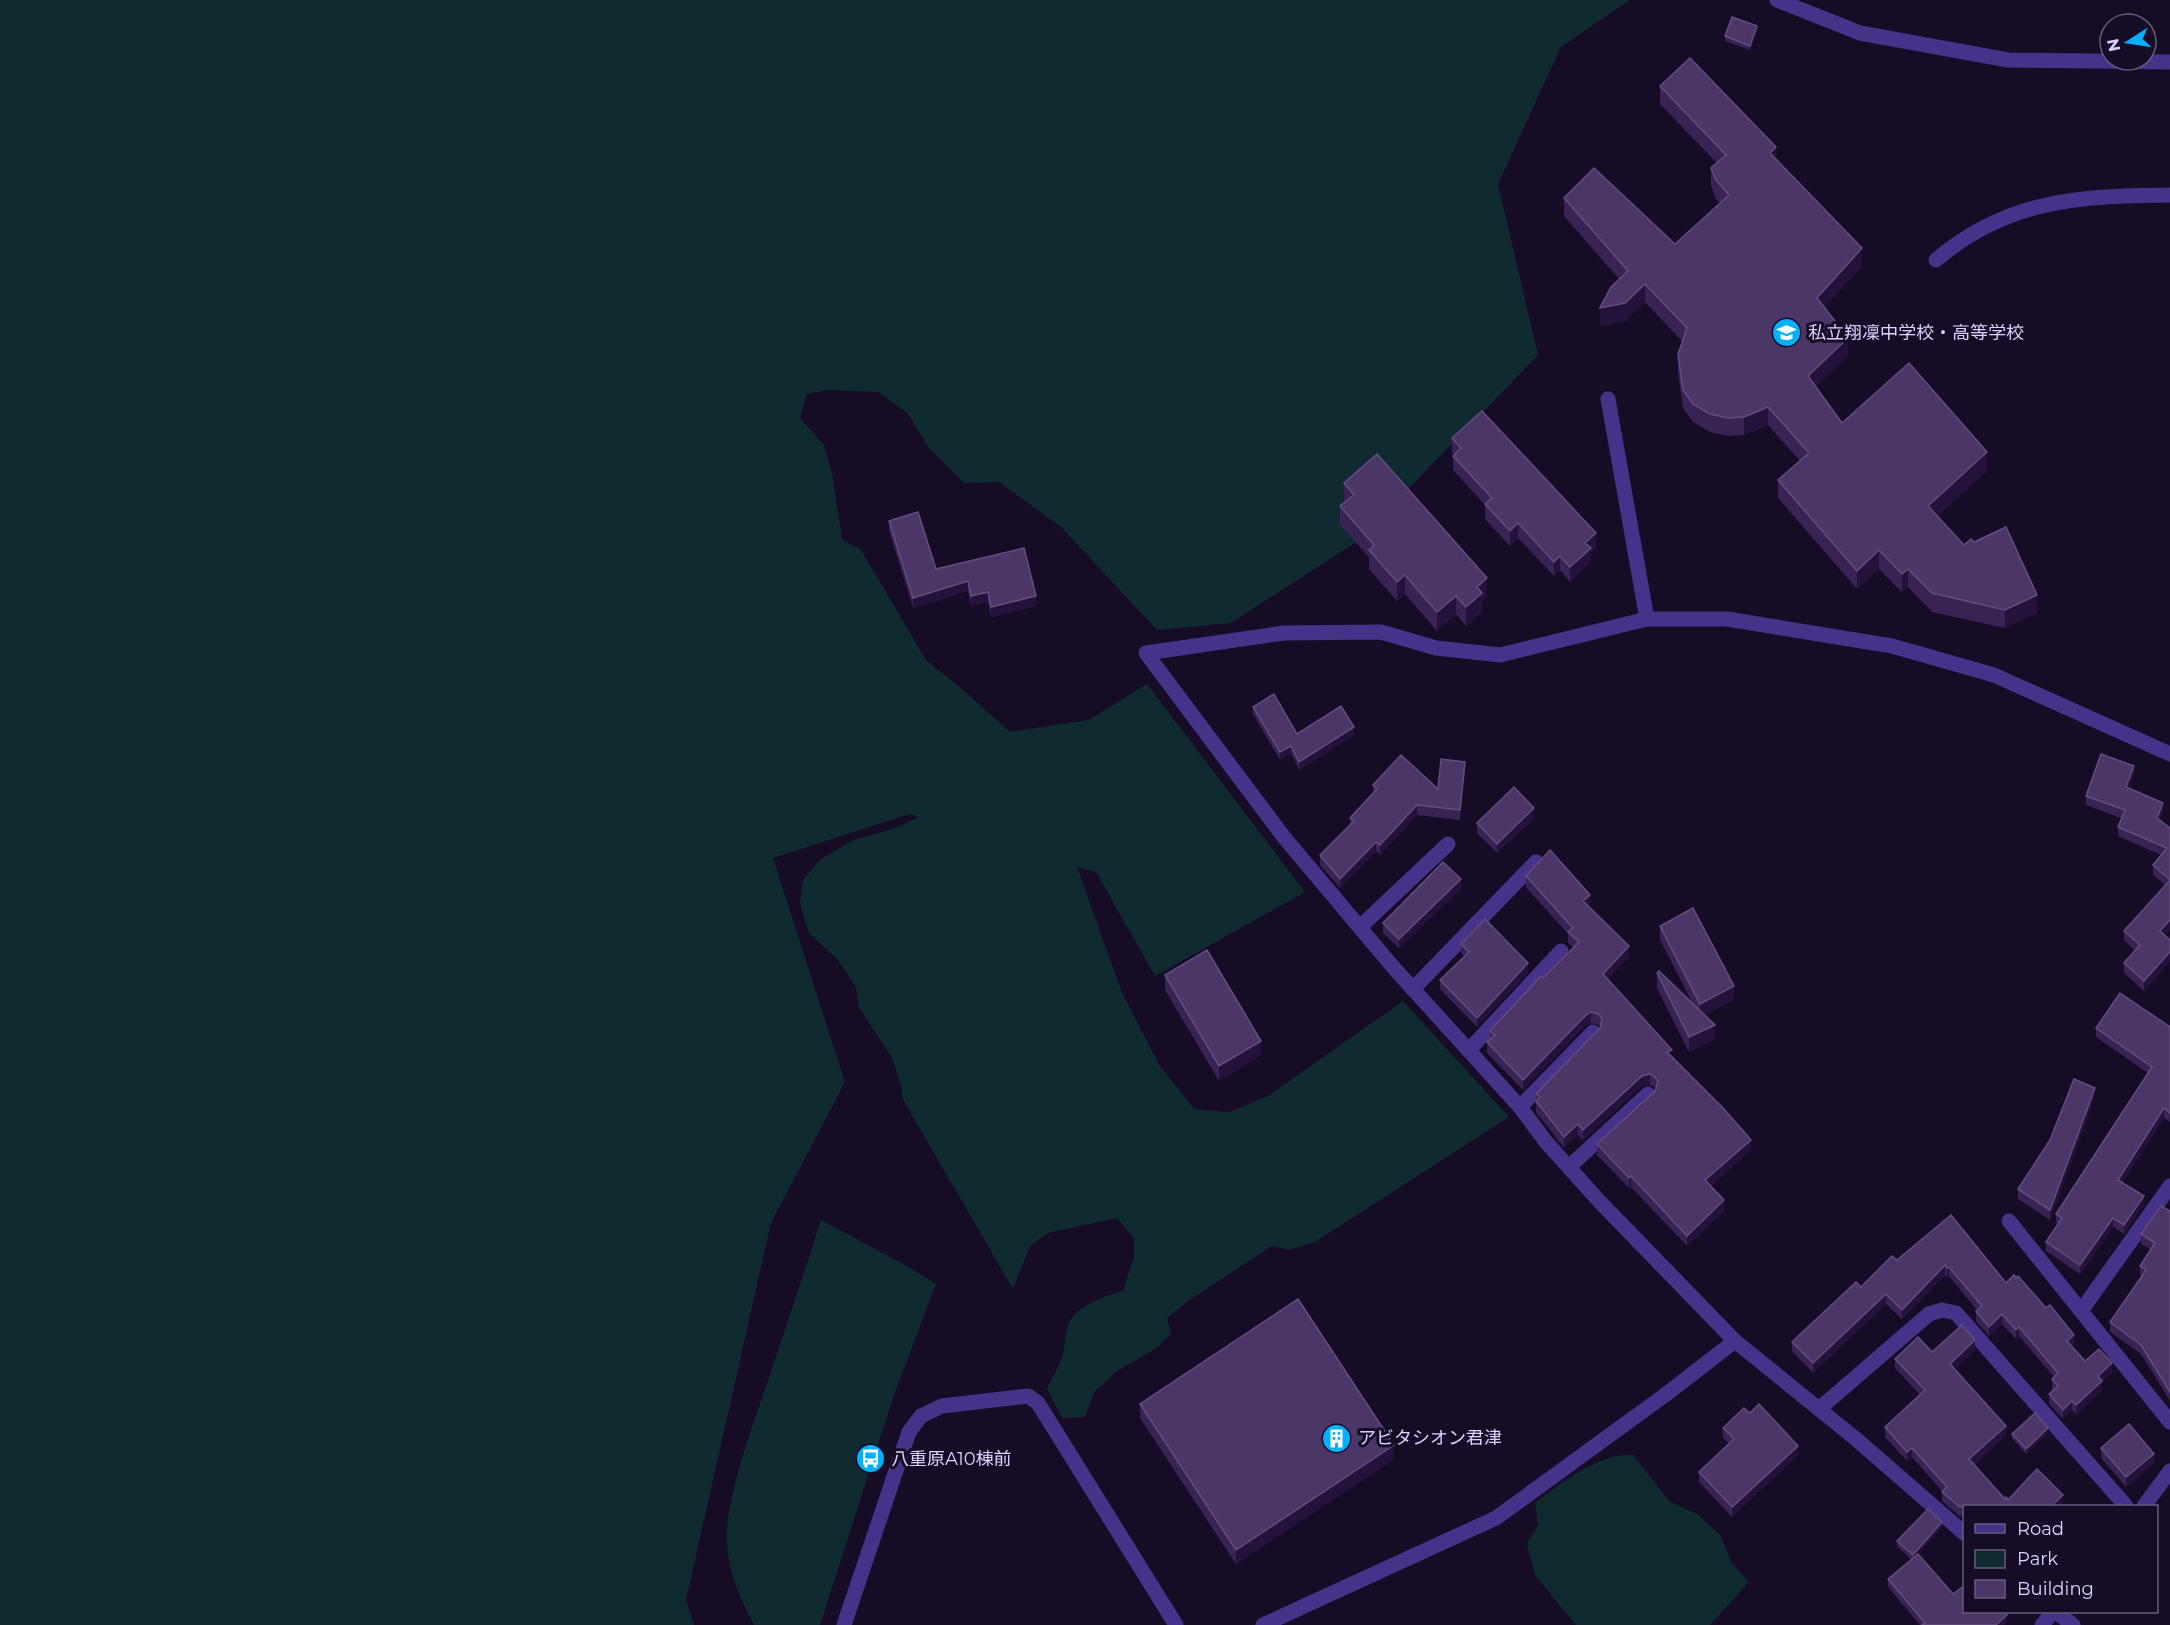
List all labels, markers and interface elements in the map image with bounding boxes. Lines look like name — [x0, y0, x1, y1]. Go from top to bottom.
north arrow — [2098, 12, 2158, 72]
text: N — [2103, 37, 2124, 53]
school or university icon: 私立翔凜中学校・高等学校 — [1771, 317, 1803, 349]
place label: 私立翔凜中学校・高等学校 — [1808, 322, 2024, 344]
building icon: アビタシオン君津 — [1321, 1422, 1353, 1454]
place label: アビタシオン君津 — [1358, 1427, 1502, 1449]
bus stop icon: 八重原A10棟前 — [854, 1443, 886, 1475]
place label: 八重原A10棟前 — [891, 1448, 1012, 1470]
legend — [1963, 1505, 2158, 1613]
text: Road — [2017, 1518, 2064, 1540]
text: Park — [2017, 1548, 2058, 1570]
text: Building — [2017, 1578, 2094, 1600]

